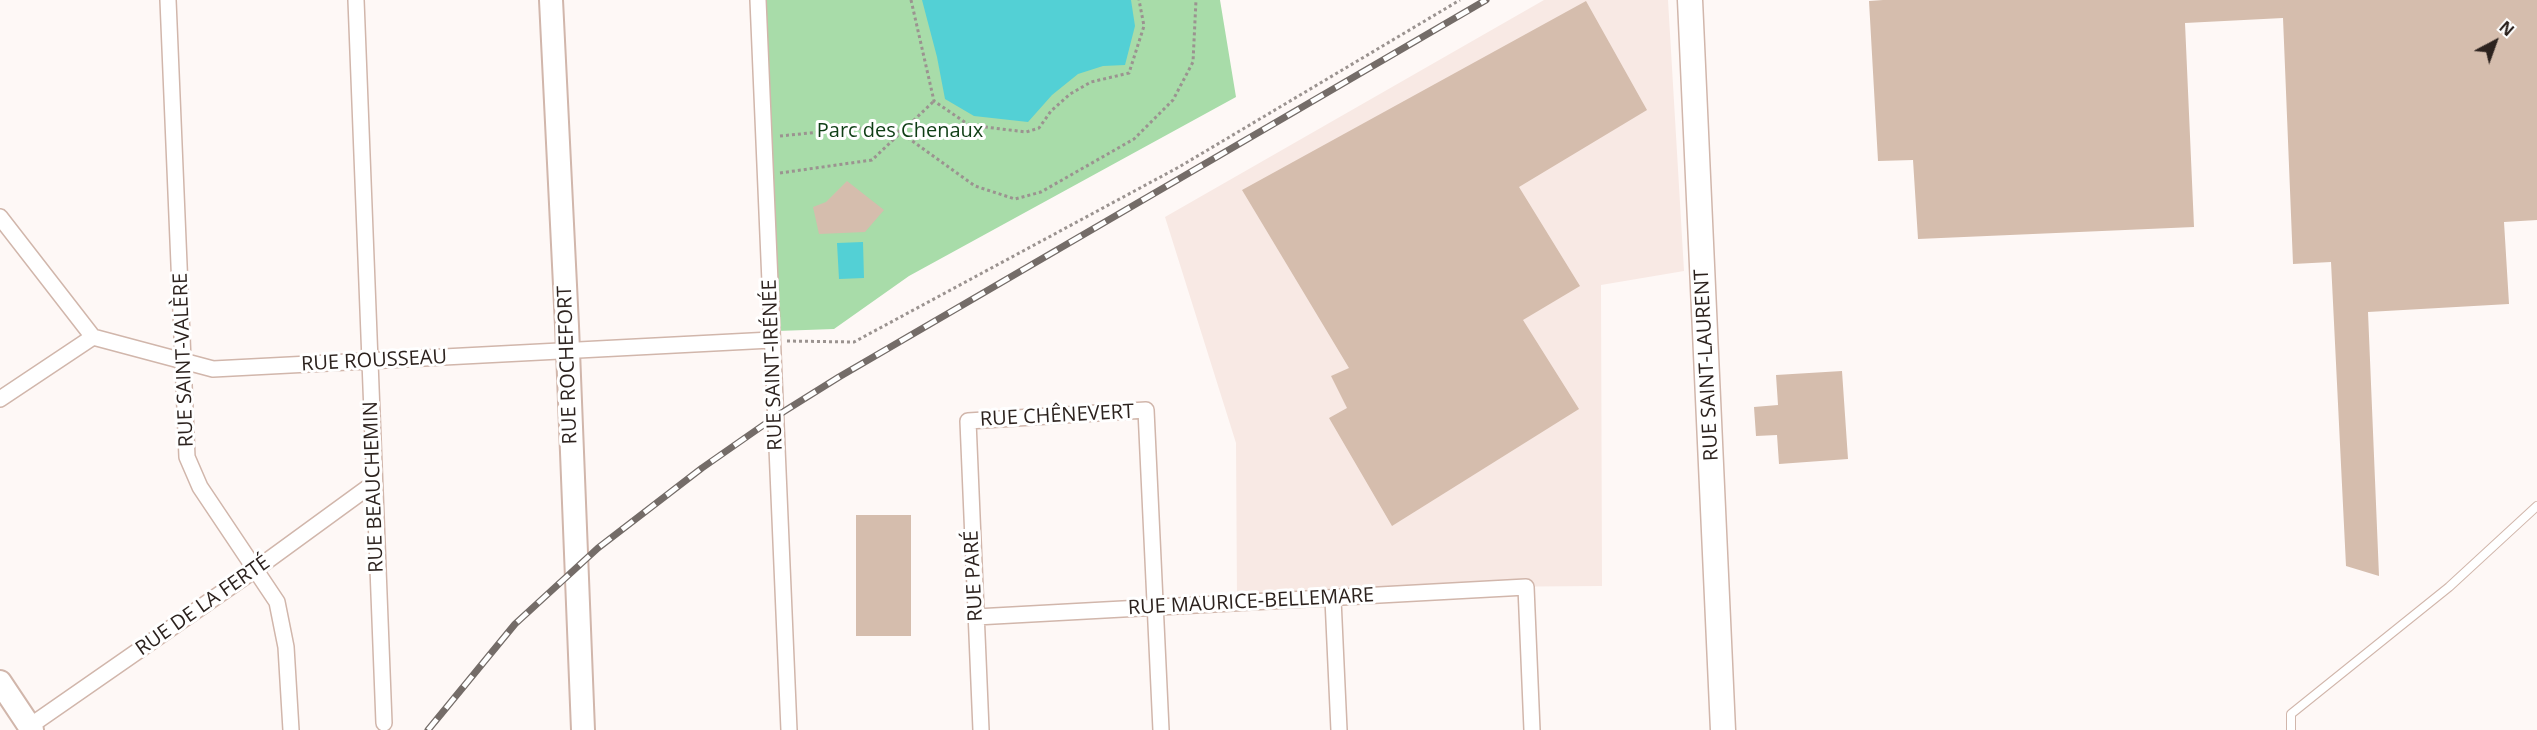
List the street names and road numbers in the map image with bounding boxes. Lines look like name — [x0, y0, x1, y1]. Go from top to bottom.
street label: RUE SAINT-LAURENT — [1690, 268, 1724, 462]
street label: RUE SAINT-VALÈRE — [169, 272, 199, 448]
street label: RUE SAINT-IRÉNÉE — [758, 279, 788, 451]
street label: RUE ROCHEFORT — [553, 285, 583, 445]
street label: RUE ROUSSEAU — [300, 345, 448, 377]
street label: RUE CHÊNEVERT — [979, 400, 1135, 432]
street label: RUE BEAUCHEMIN — [359, 401, 389, 573]
street label: RUE PARÉ — [960, 530, 988, 622]
street label: RUE DE LA FERTÉ — [131, 551, 275, 661]
street label: RUE MAURICE-BELLEMARE — [1127, 584, 1375, 620]

